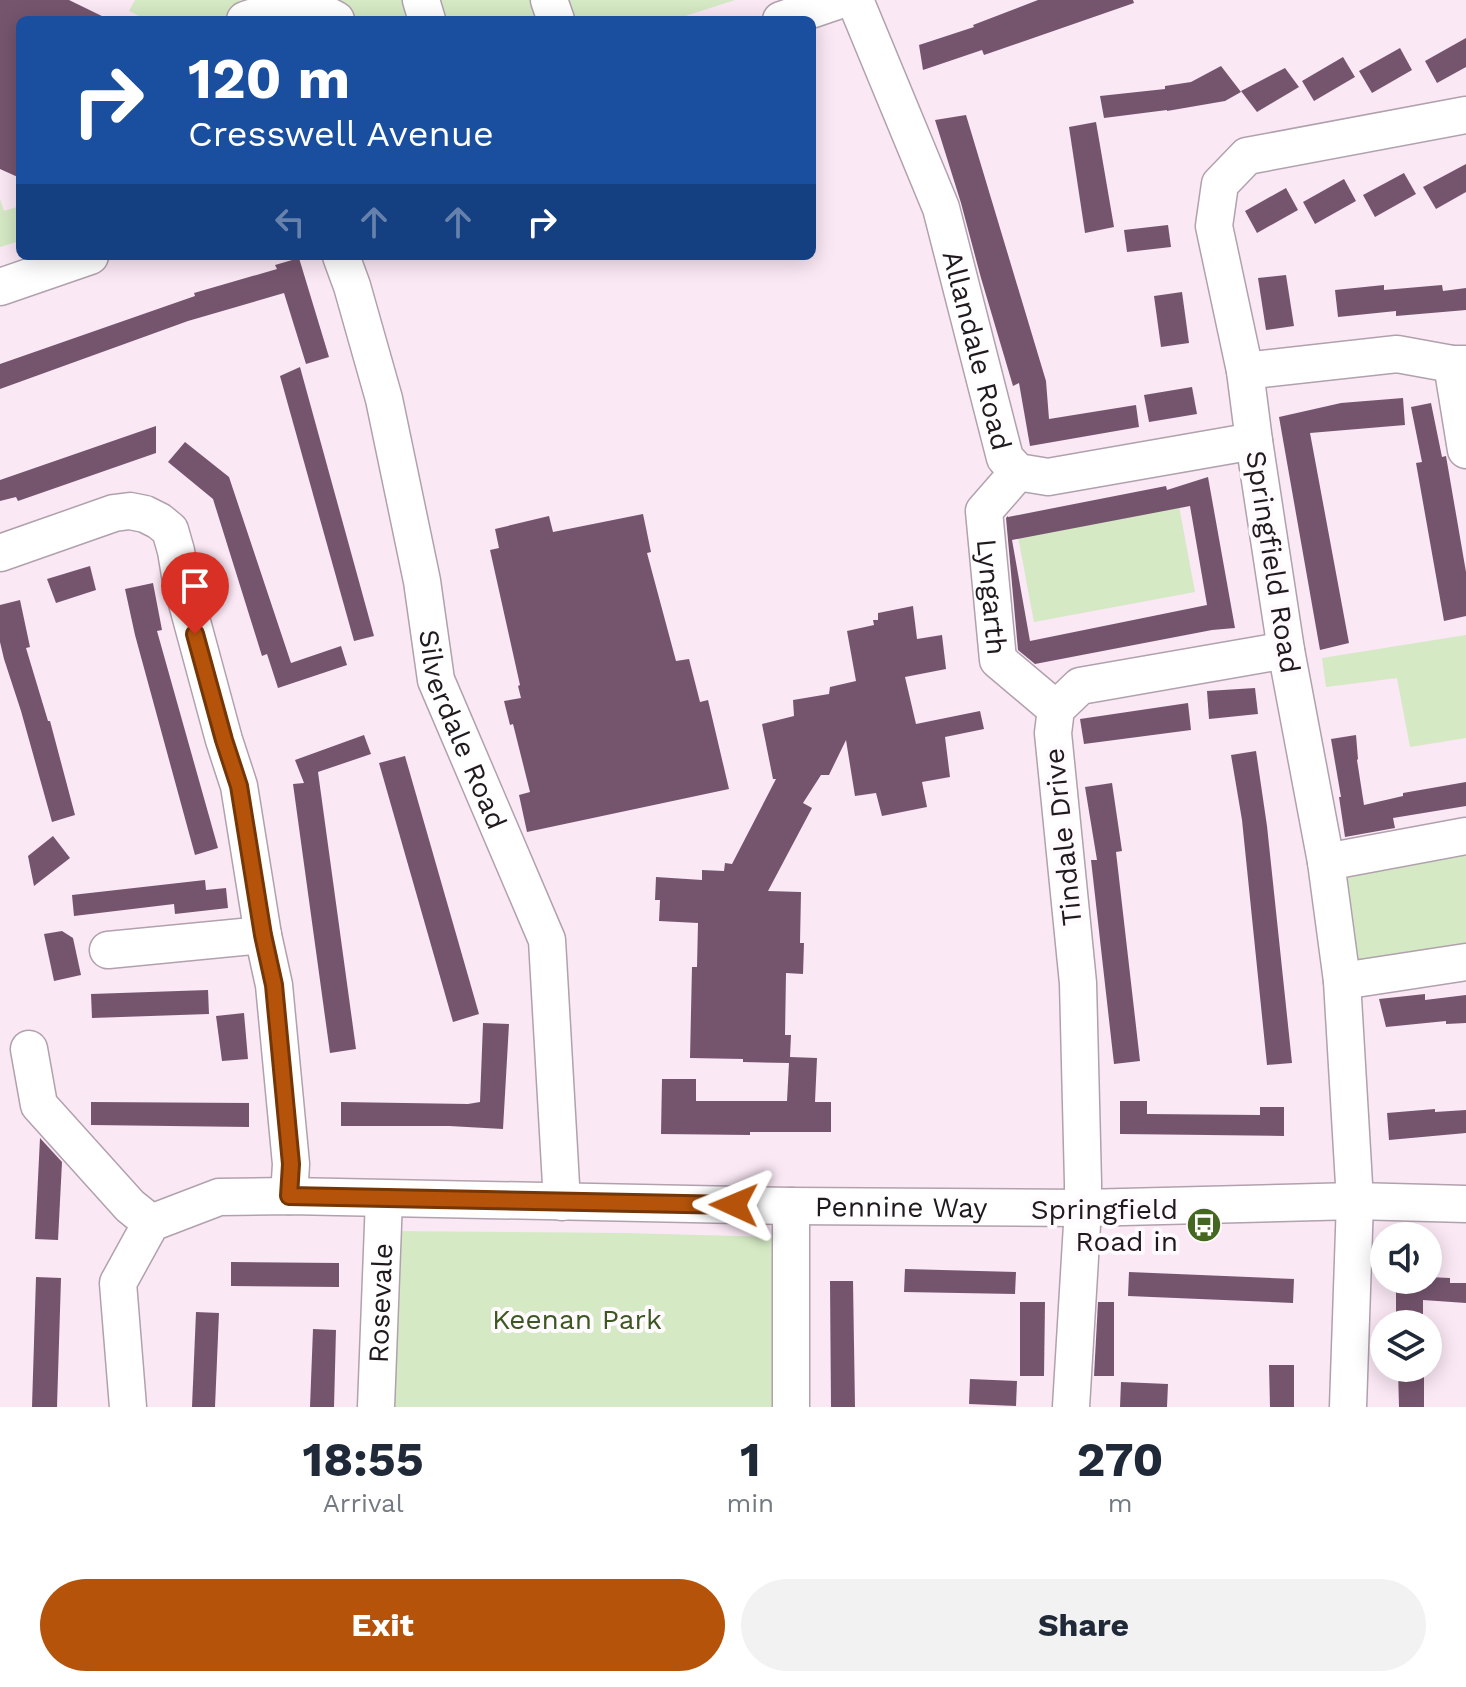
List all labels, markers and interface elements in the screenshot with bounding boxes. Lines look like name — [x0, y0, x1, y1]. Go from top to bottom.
text: 120 m — [188, 46, 350, 112]
icon: right — [56, 48, 160, 152]
text: Cresswell Avenue — [188, 113, 494, 155]
icon: left — [268, 200, 312, 244]
icon: ahead — [352, 200, 396, 244]
icon: ahead — [436, 200, 480, 244]
icon: right — [520, 200, 564, 244]
street label: Allandale Road — [936, 247, 1019, 454]
street label: Springfield Road — [1239, 448, 1307, 676]
street label: Lyngarth — [970, 537, 1014, 656]
pin — [161, 552, 229, 634]
icon: arrive — [173, 564, 217, 608]
street label: Silverdale Road — [413, 627, 514, 834]
street label: Tindale Drive — [1037, 746, 1089, 928]
position arrow — [692, 1163, 776, 1247]
street label: Pennine Way — [815, 1190, 988, 1224]
place label: Springfield Road in — [1031, 1193, 1178, 1258]
bus stop icon: Springfield Road in — [1185, 1206, 1223, 1244]
map controls — [1370, 1222, 1442, 1382]
button: sound — [1370, 1222, 1442, 1294]
street label: Rosevale — [361, 1242, 399, 1364]
park label: Keenan Park — [492, 1303, 662, 1336]
button: layers — [1370, 1310, 1442, 1382]
text: 18:55 — [303, 1431, 424, 1488]
text: 1 — [740, 1431, 761, 1488]
text: 270 — [1077, 1431, 1163, 1488]
text: Arrival — [323, 1488, 404, 1518]
text: min — [726, 1488, 774, 1518]
text: m — [1108, 1488, 1132, 1518]
button: Exit — [40, 1579, 725, 1671]
button: Share — [741, 1579, 1426, 1671]

